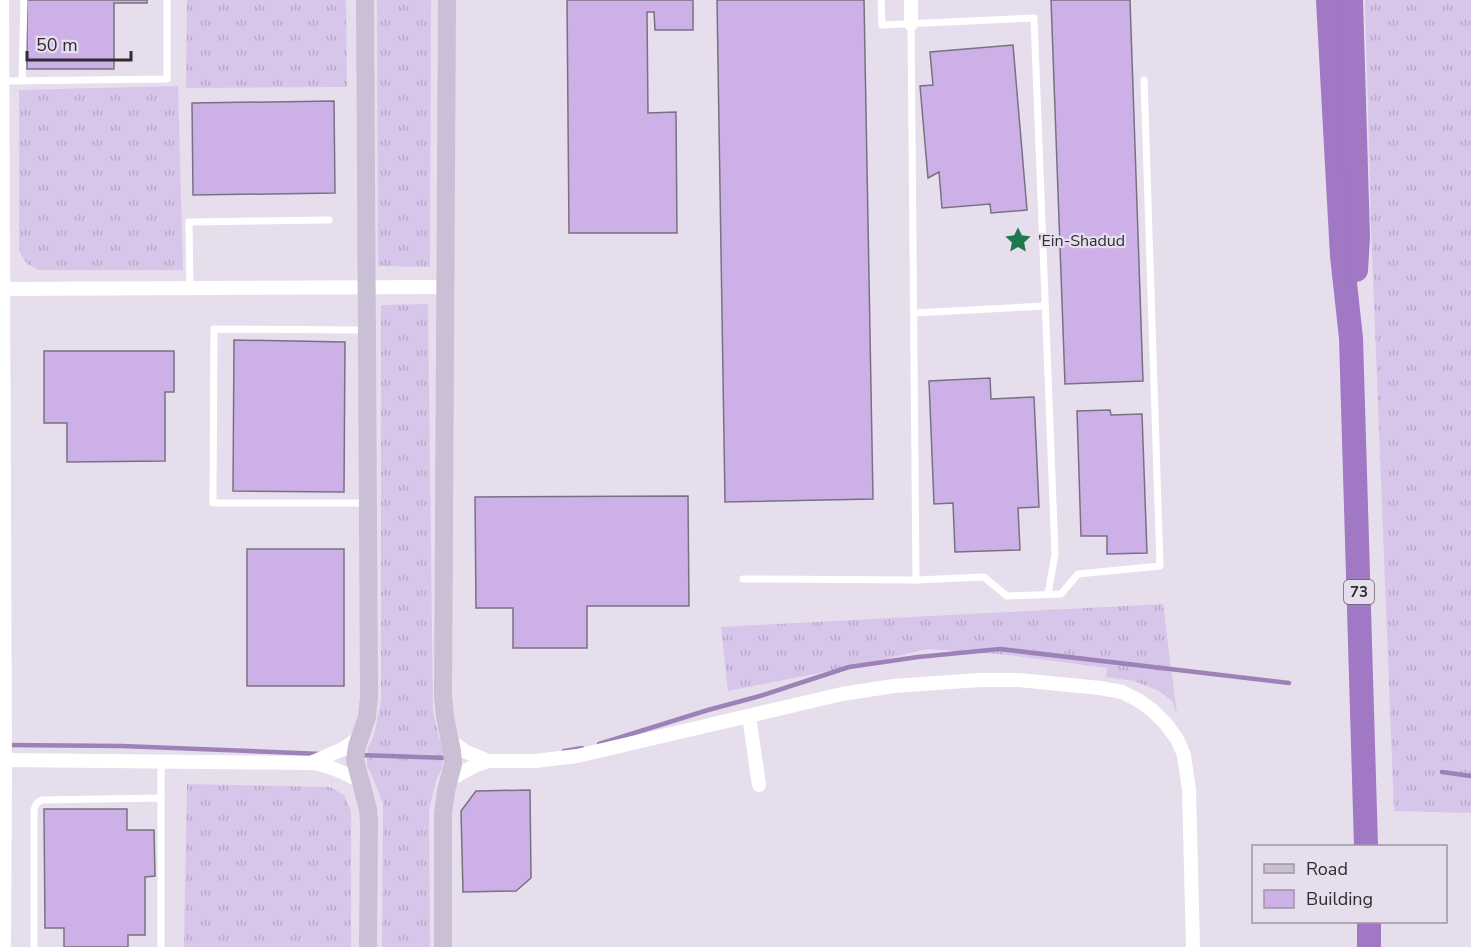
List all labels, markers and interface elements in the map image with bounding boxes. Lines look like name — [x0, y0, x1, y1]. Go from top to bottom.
scale bar — [27, 24, 130, 62]
text: 50 m — [36, 33, 78, 57]
place icon: 'Ein-Shadud — [1003, 225, 1033, 255]
place label: 'Ein-Shadud — [1038, 230, 1125, 252]
road number: 73 — [1344, 580, 1374, 604]
legend — [1252, 845, 1447, 923]
text: Road — [1306, 857, 1348, 881]
text: Building — [1306, 887, 1373, 911]

